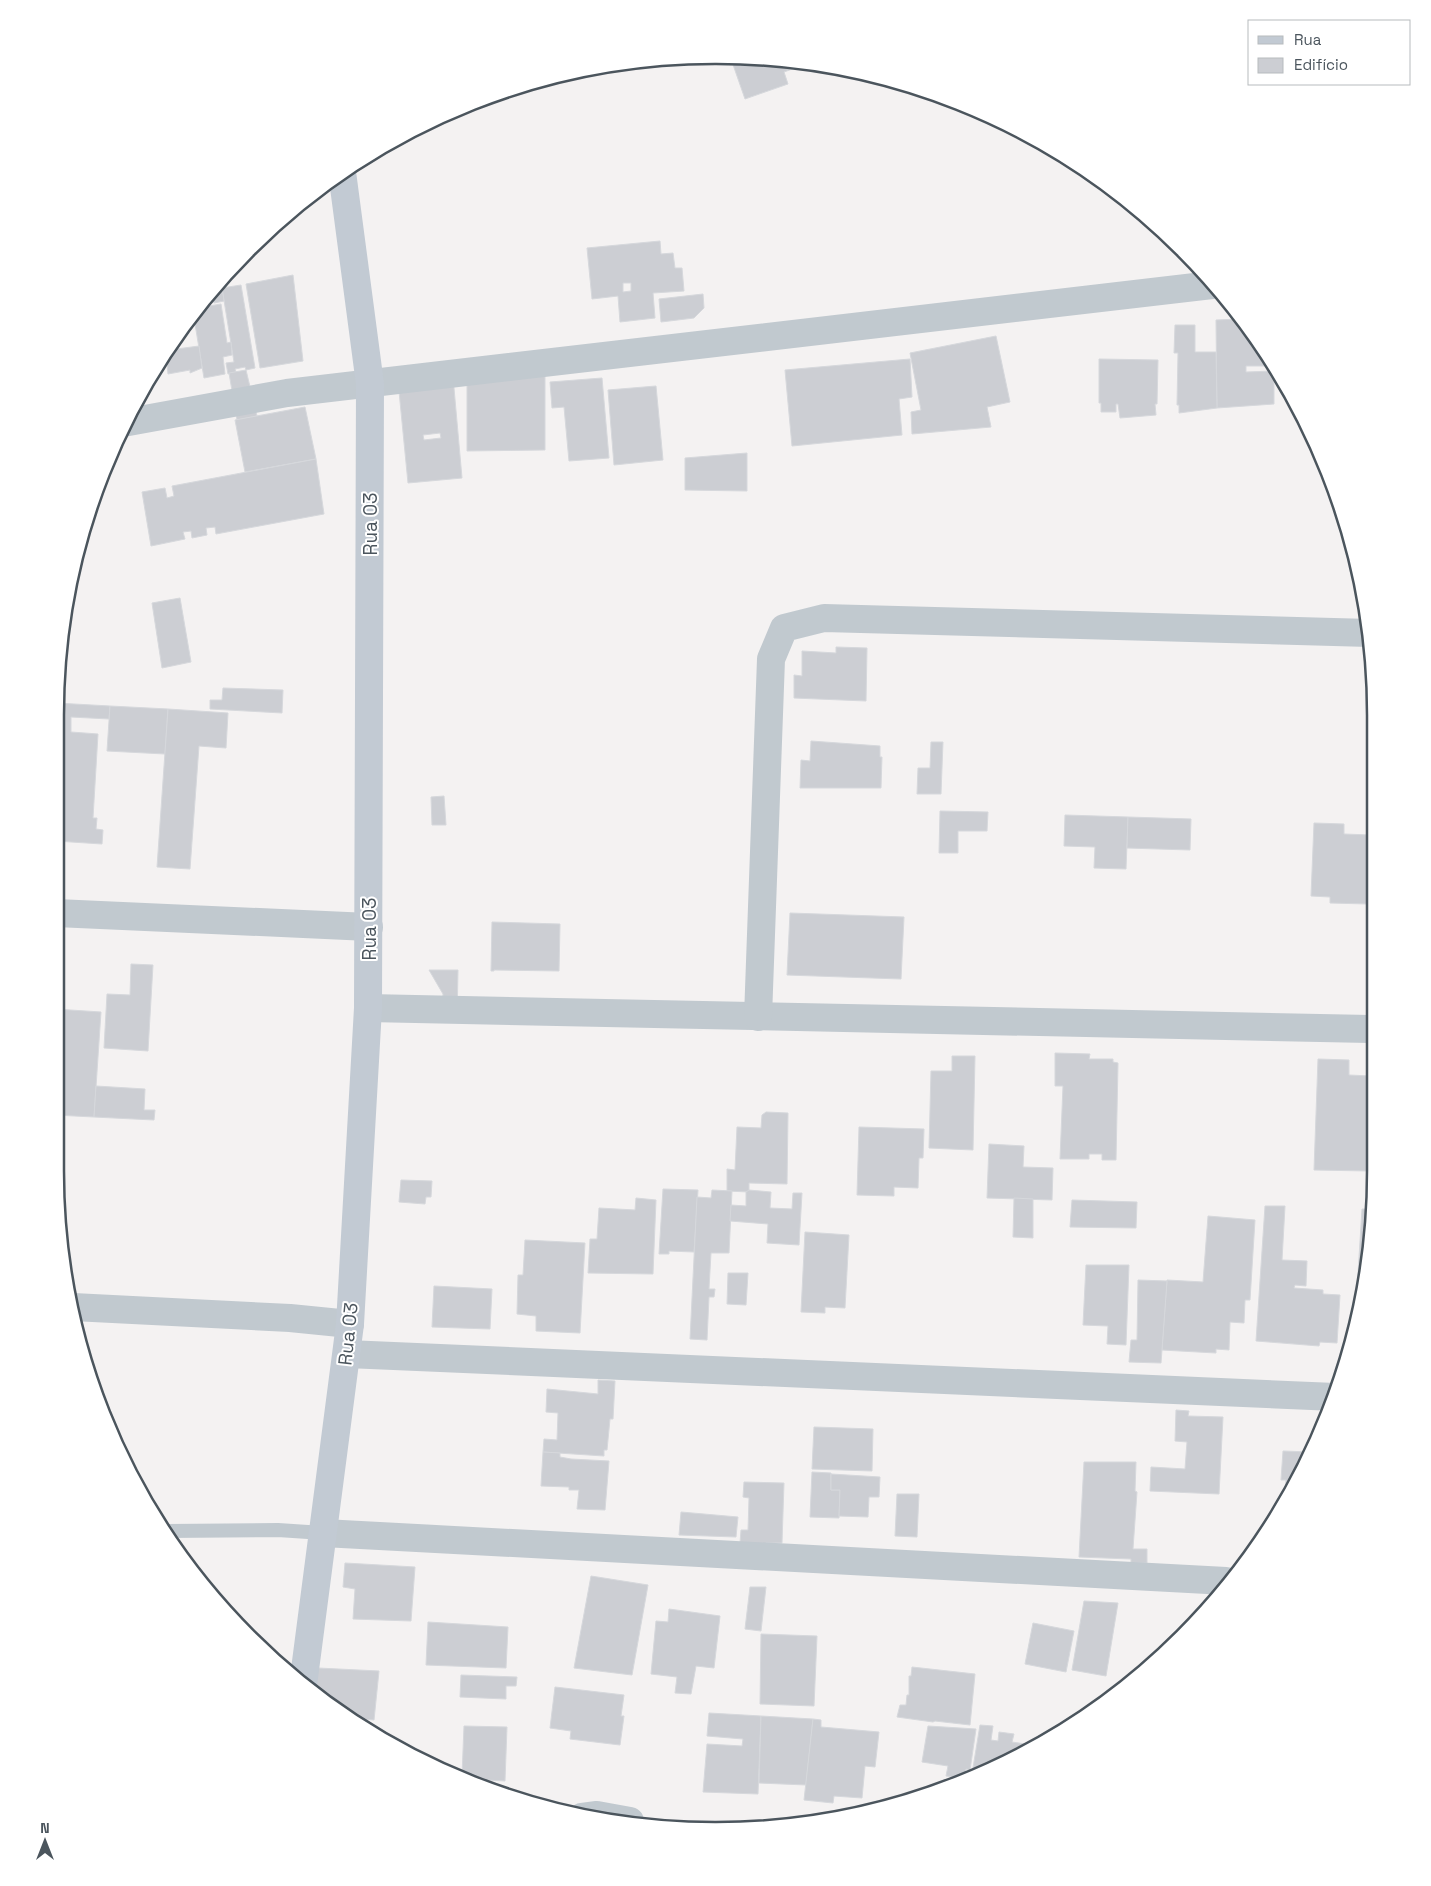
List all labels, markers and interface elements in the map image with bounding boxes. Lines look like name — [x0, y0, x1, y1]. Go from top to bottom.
legend — [1248, 20, 1411, 85]
text: Rua — [1294, 30, 1322, 49]
text: Edifício — [1294, 55, 1348, 74]
street label: Rua 03 — [358, 492, 383, 556]
street label: Rua 03 — [357, 897, 382, 961]
street label: Rua 03 — [332, 1301, 364, 1367]
north arrow — [20, 1816, 70, 1866]
text: N — [40, 1819, 50, 1837]

